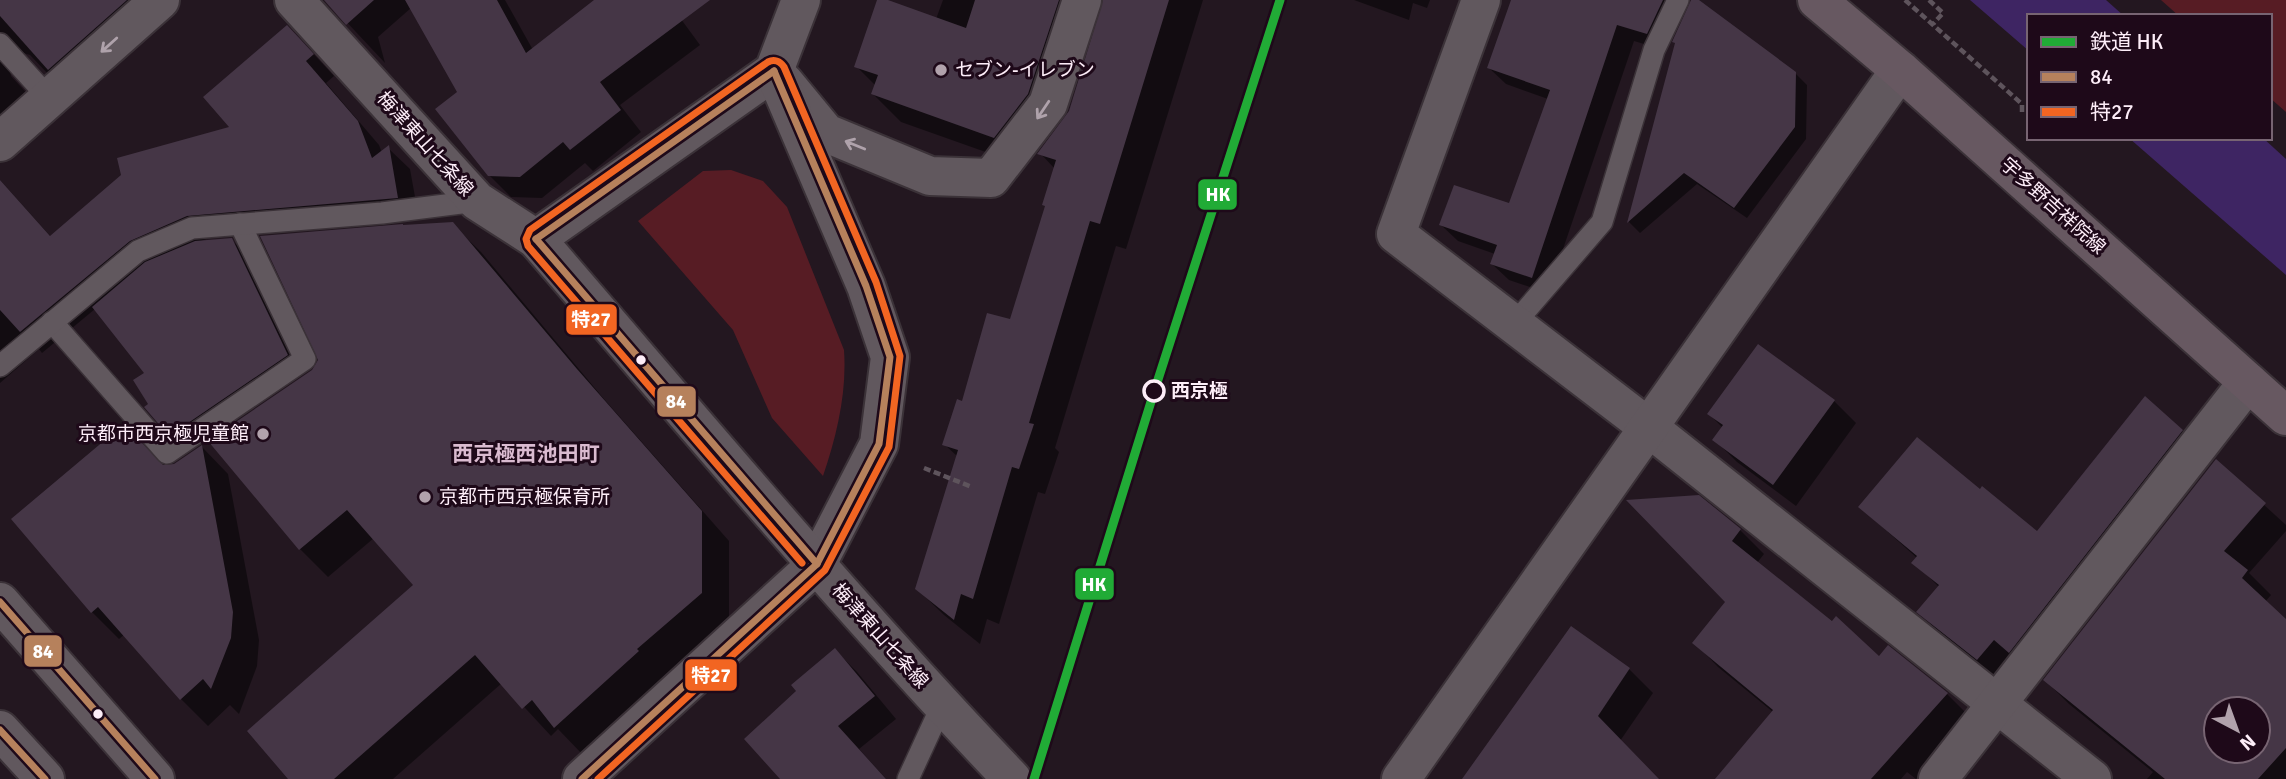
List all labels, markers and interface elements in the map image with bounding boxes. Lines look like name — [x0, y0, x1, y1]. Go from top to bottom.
legend — [2027, 14, 2272, 140]
text: 鉄道 HK — [2090, 29, 2164, 55]
one-way arrow — [100, 37, 118, 53]
place label: セブン-イレブン — [955, 58, 1095, 82]
marker: セブン-イレブン — [933, 62, 949, 78]
text: 84 — [2090, 64, 2113, 90]
street label: 梅津東山七条線 — [372, 87, 478, 201]
text: 特27 — [2090, 99, 2134, 125]
one-way arrow — [1035, 100, 1050, 119]
one-way arrow — [845, 138, 866, 151]
street label: 宇多野吉祥院線 — [1996, 153, 2110, 259]
line badge: HK — [1197, 178, 1238, 211]
text: HK — [1206, 183, 1231, 207]
line badge: 特27 — [565, 303, 618, 336]
text: 特27 — [571, 308, 611, 332]
unlabelled marker — [634, 353, 648, 367]
place label: 西京極 — [1171, 379, 1228, 403]
marker: 西京極 — [1143, 380, 1165, 402]
line badge: 84 — [656, 385, 697, 418]
text: 84 — [666, 390, 686, 414]
place label: 京都市西京極児童館 — [78, 422, 249, 446]
marker: 京都市西京極児童館 — [255, 426, 271, 442]
district label: 西京極西池田町 — [453, 441, 600, 467]
place label: 京都市西京極保育所 — [439, 485, 610, 509]
marker: 京都市西京極保育所 — [417, 489, 433, 505]
line badge: HK — [1074, 567, 1115, 601]
text: HK — [1082, 573, 1107, 597]
street label: 梅津東山七条線 — [827, 579, 933, 693]
line badge: 84 — [23, 634, 63, 668]
text: 84 — [33, 640, 53, 664]
line badge: 特27 — [684, 658, 738, 692]
text: 特27 — [691, 664, 731, 688]
north arrow — [2202, 695, 2272, 765]
unlabelled marker — [91, 707, 105, 721]
text: N — [2235, 729, 2260, 755]

